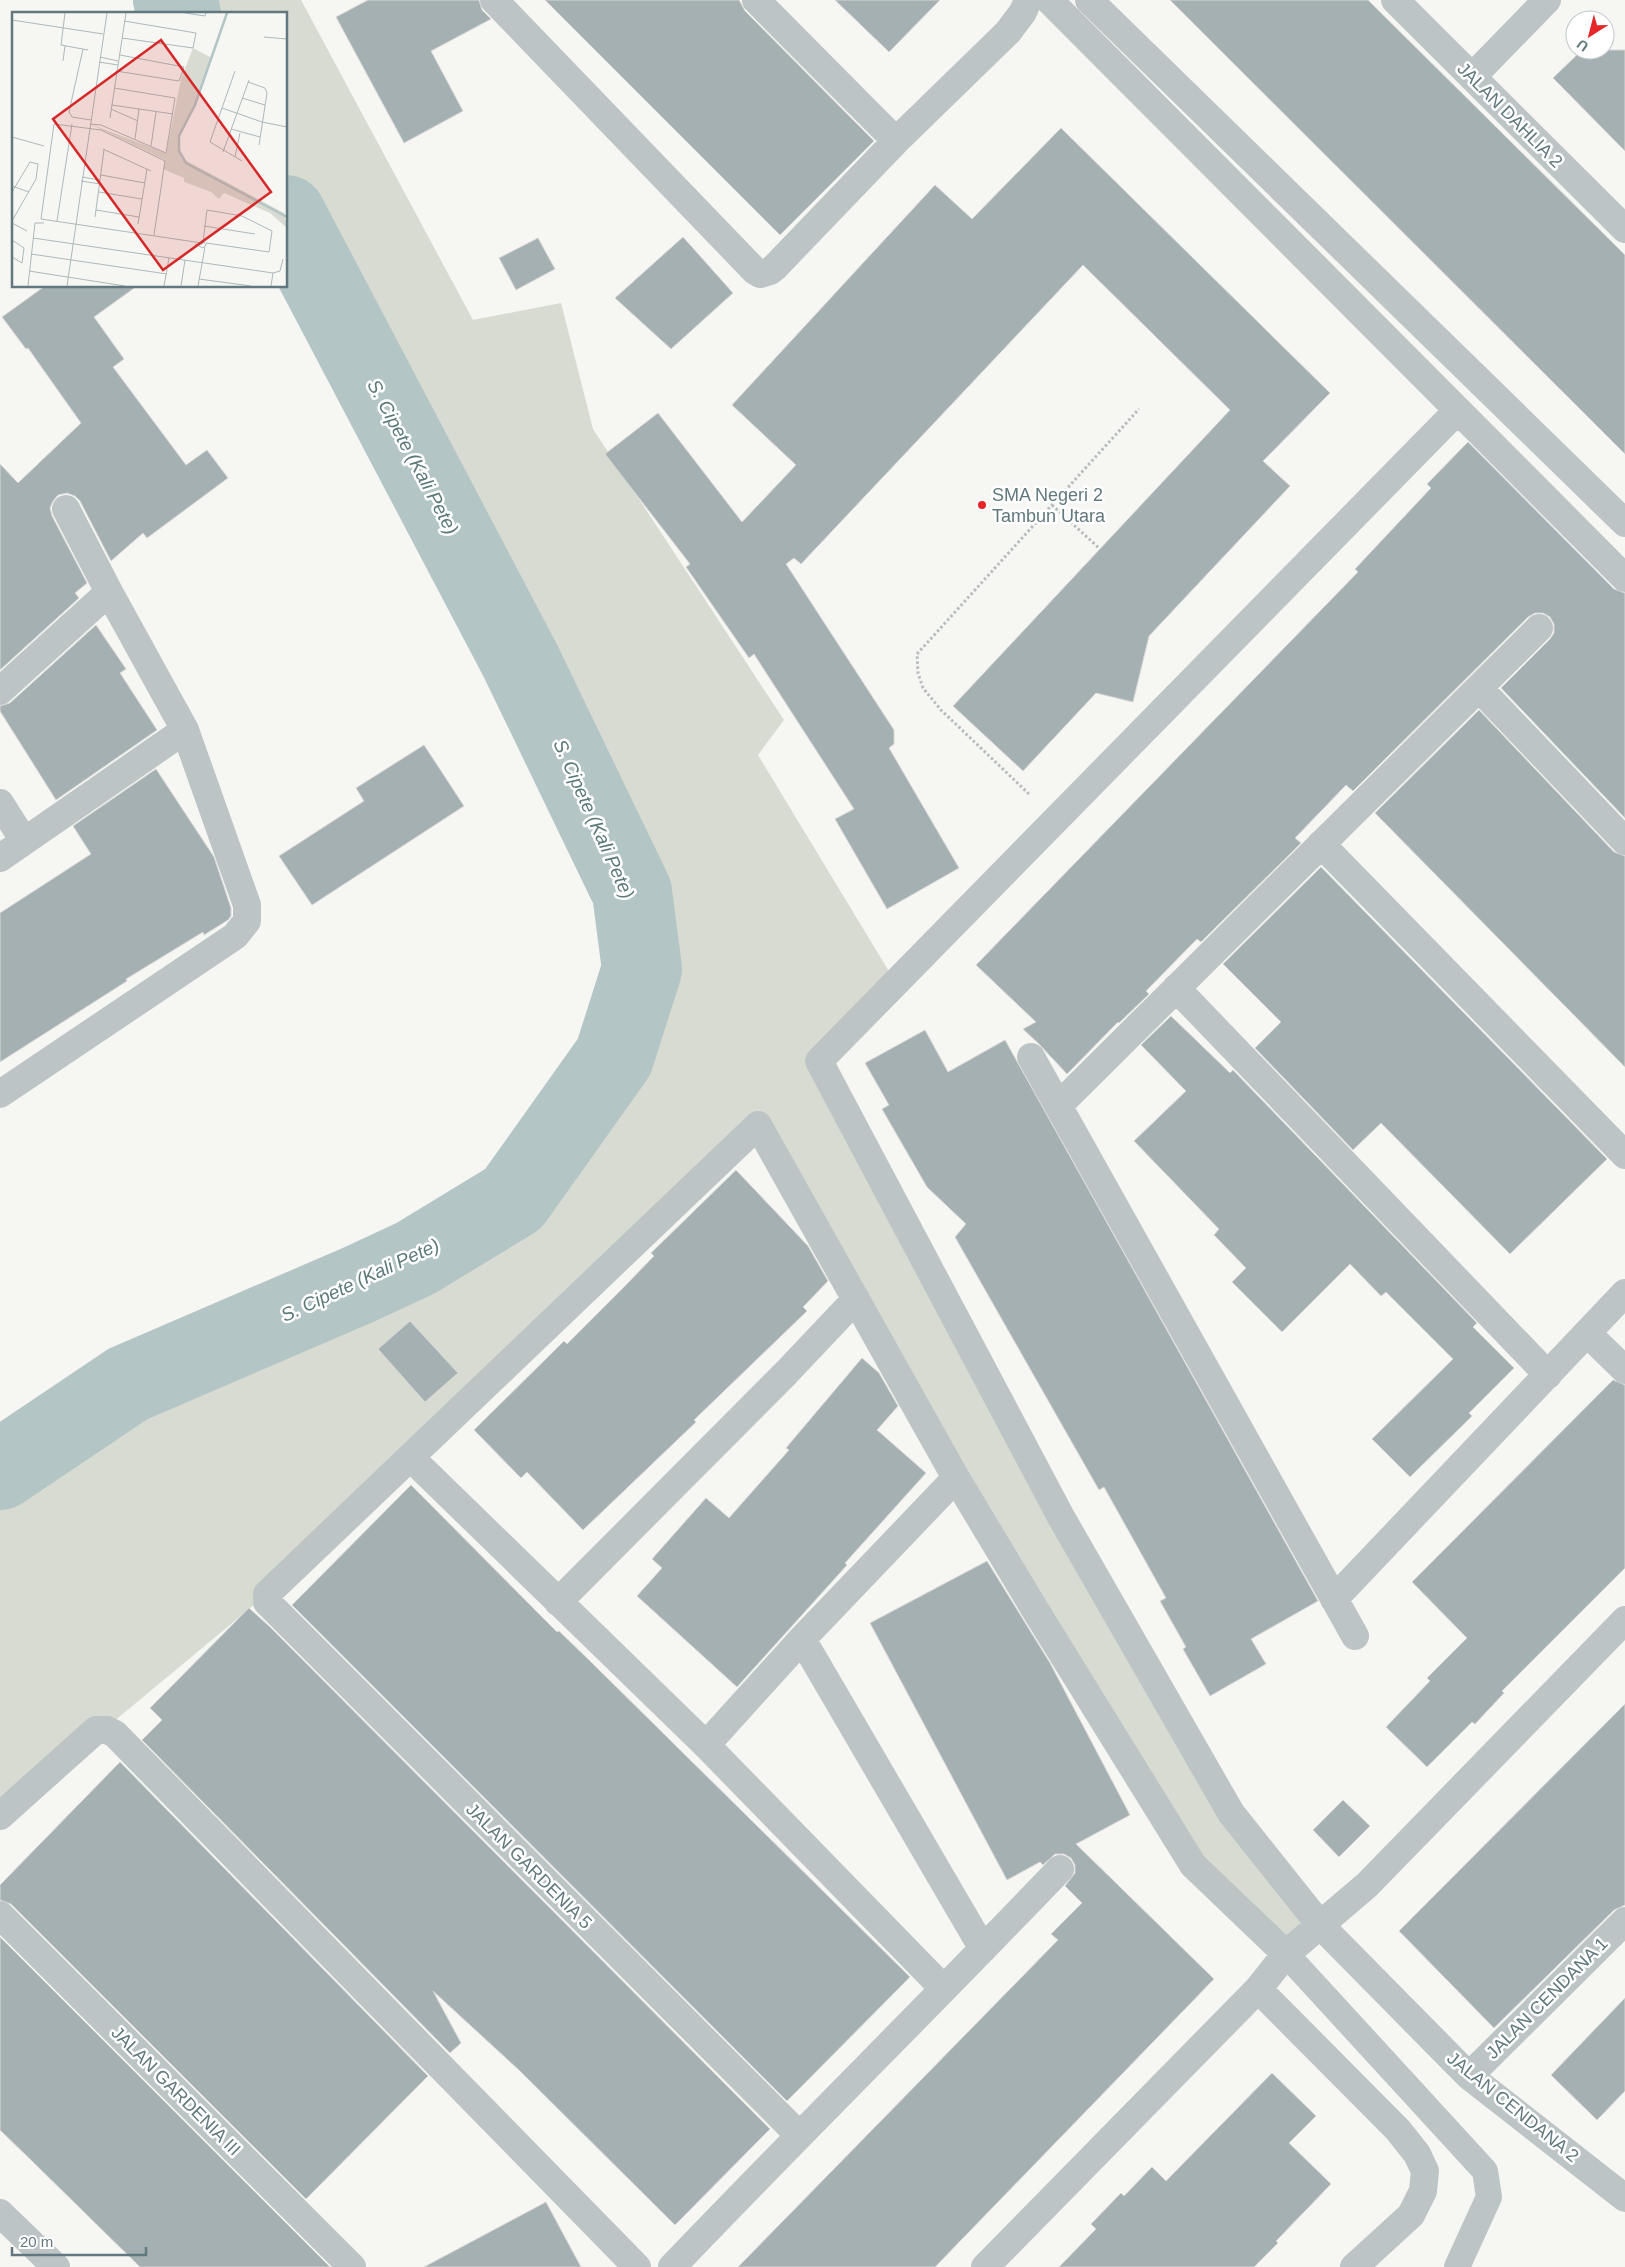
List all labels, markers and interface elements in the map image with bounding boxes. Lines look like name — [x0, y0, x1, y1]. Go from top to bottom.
north arrow — [1565, 10, 1615, 60]
inset map — [12, 12, 288, 288]
text: U — [1574, 36, 1591, 55]
street label: JALAN DAHLIA 2 — [1453, 58, 1567, 172]
water label: S. Cipete (Kali Pete) — [363, 376, 463, 538]
place label: SMA Negeri 2 Tambun Utara — [992, 485, 1106, 526]
marker: SMA Negeri 2 Tambun Utara — [976, 499, 988, 511]
water label: S. Cipete (Kali Pete) — [549, 736, 639, 902]
water label: S. Cipete (Kali Pete) — [278, 1234, 442, 1326]
street label: JALAN GARDENIA 5 — [462, 1799, 596, 1933]
street label: JALAN CENDANA 1 — [1482, 1933, 1612, 2063]
street label: JALAN GARDENIA III — [107, 2022, 245, 2160]
street label: JALAN CENDANA 2 — [1443, 2048, 1583, 2166]
scale bar — [12, 2224, 146, 2256]
text: 20 m — [20, 2233, 53, 2250]

